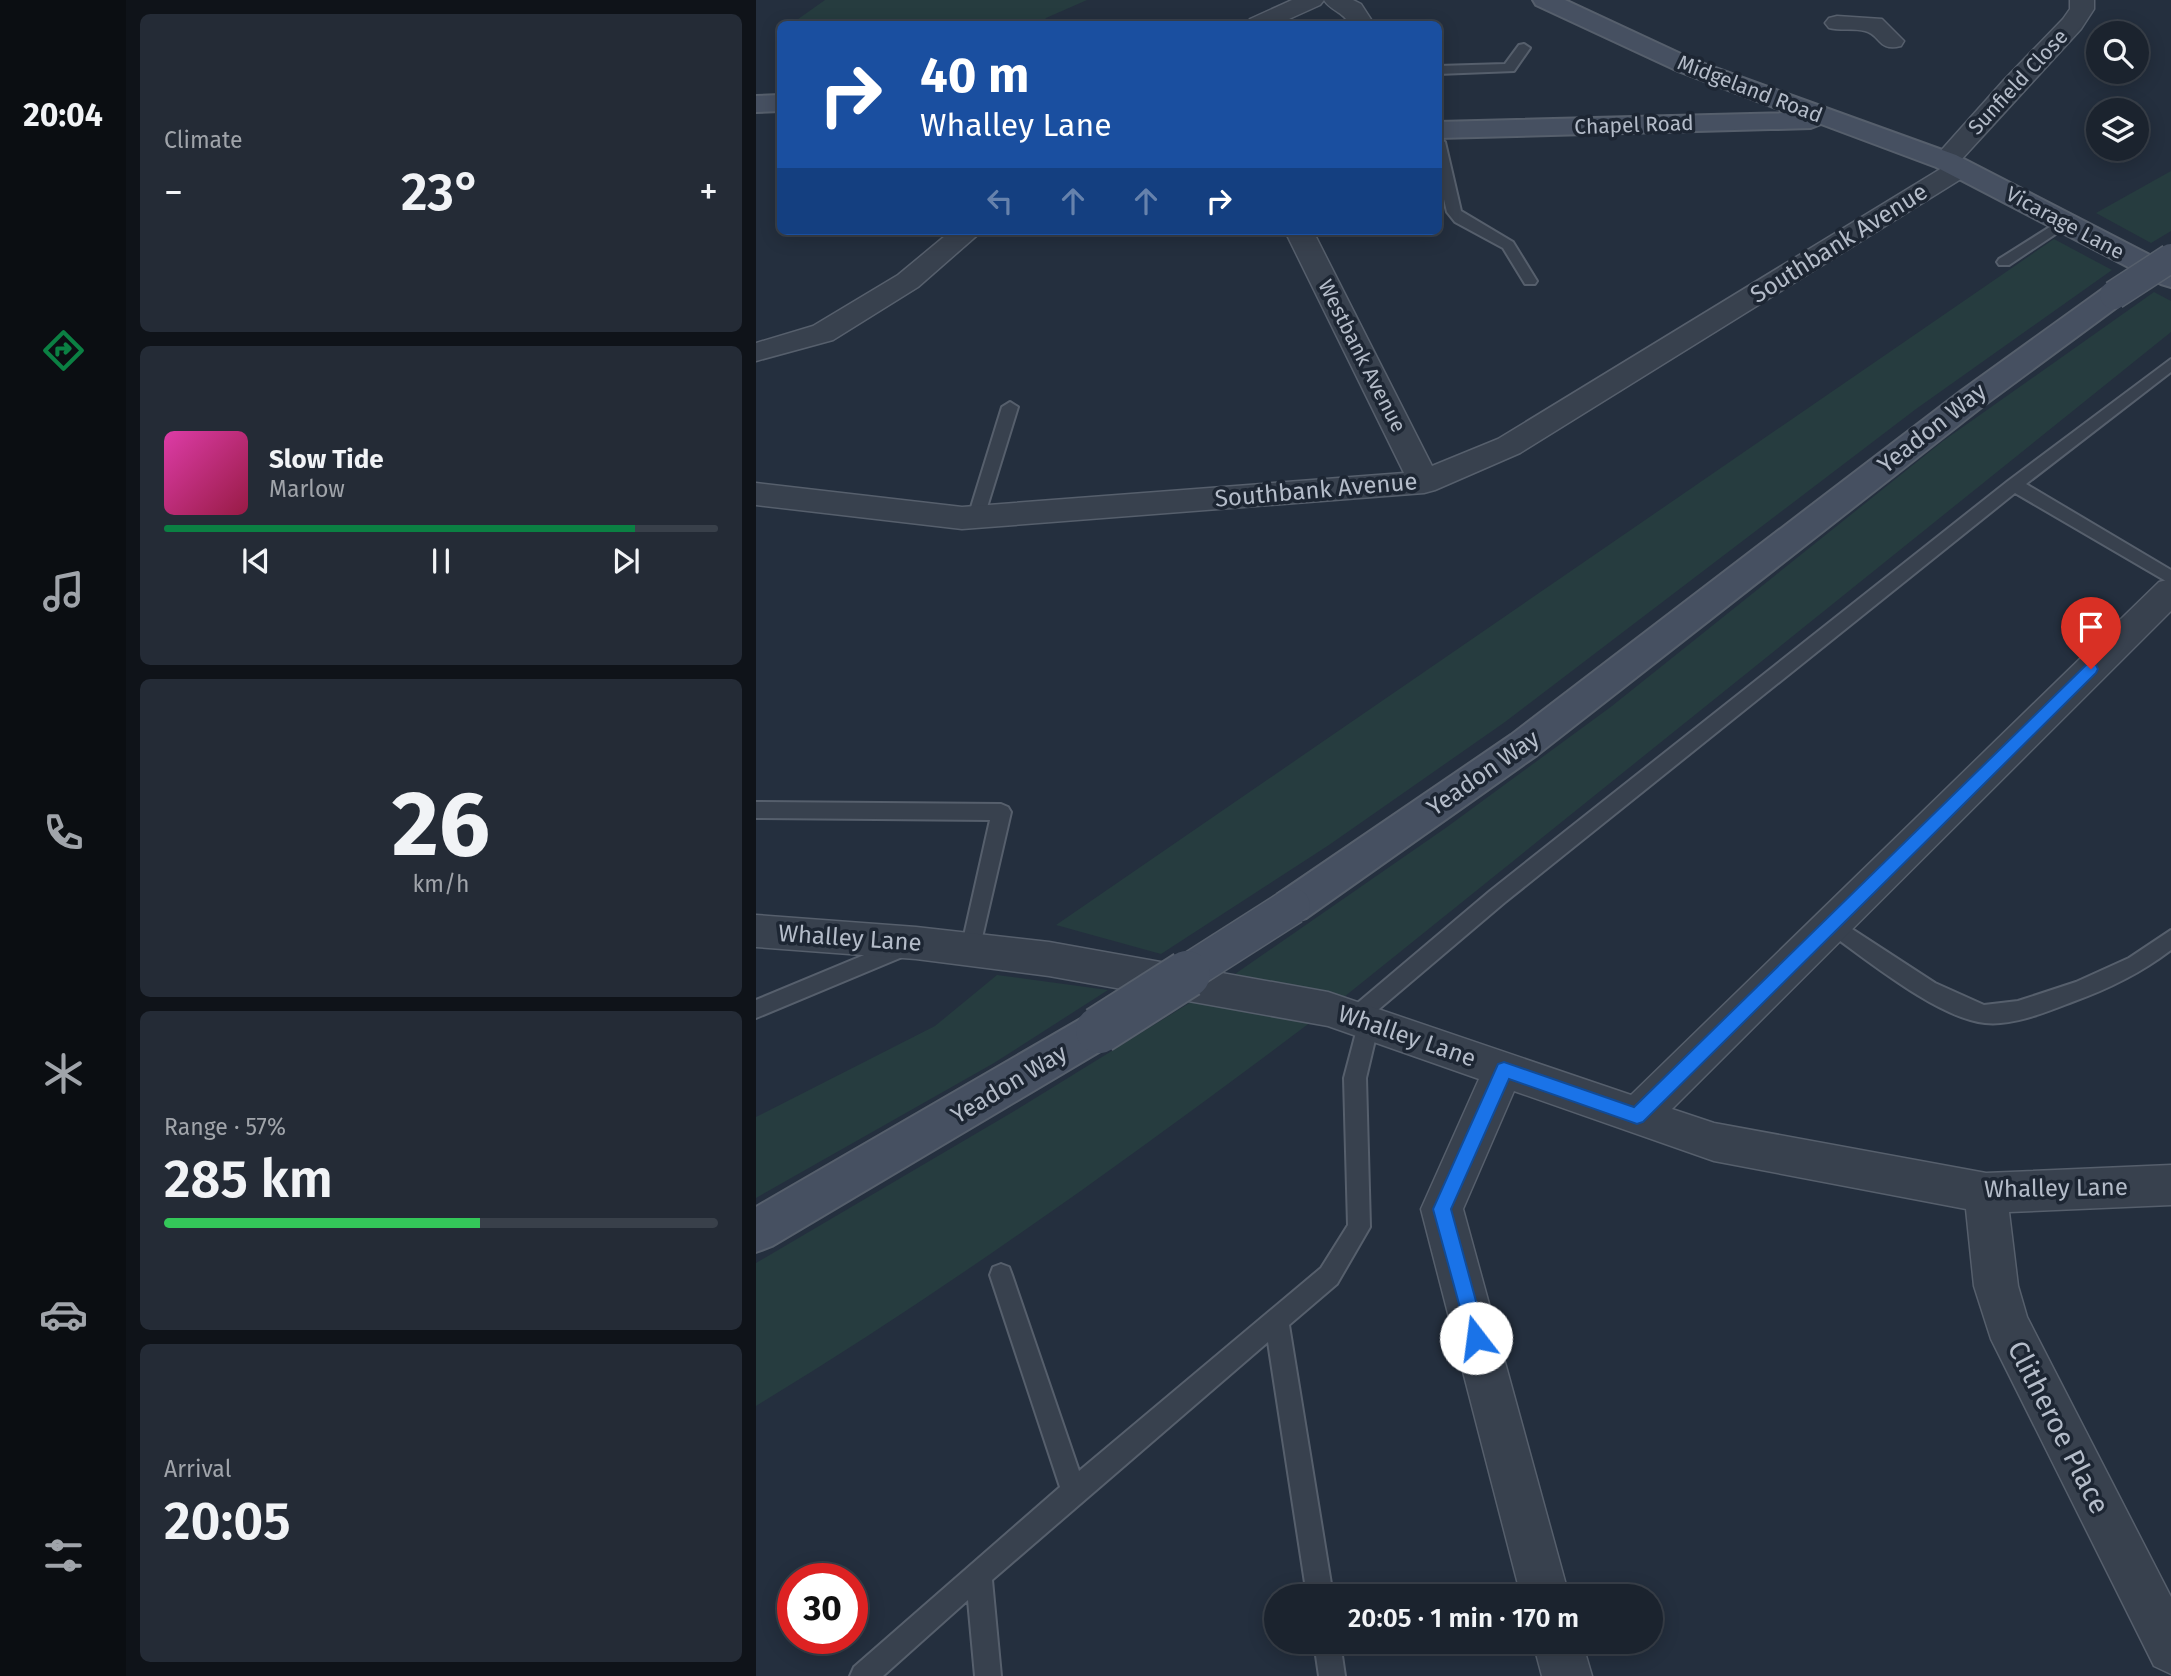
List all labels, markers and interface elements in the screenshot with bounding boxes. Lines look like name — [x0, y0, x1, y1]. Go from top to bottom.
map controls — [2086, 21, 2149, 161]
button: search — [2086, 21, 2149, 84]
street label: Sunfield Close — [1963, 24, 2073, 140]
text: 40 m — [920, 46, 1029, 105]
icon: right — [805, 49, 896, 140]
street label: Midgeland Road — [1674, 49, 1826, 129]
text: 20:04 — [23, 96, 103, 134]
button: layers — [2086, 98, 2149, 161]
text: Whalley Lane — [920, 106, 1112, 144]
street label: Chapel Road — [1574, 110, 1694, 140]
text: Climate — [164, 126, 243, 154]
text: 23° — [401, 161, 481, 224]
text: − — [164, 169, 183, 215]
text: + — [699, 169, 718, 215]
street label: Southbank Avenue — [1745, 177, 1933, 309]
street label: Vicarage Lane — [2001, 181, 2129, 265]
icon: left — [981, 182, 1019, 220]
icon: ahead — [1054, 182, 1092, 220]
icon: ahead — [1127, 182, 1165, 220]
icon: right — [1200, 182, 1238, 220]
street label: Westbank Avenue — [1312, 275, 1412, 437]
icon: directions — [39, 326, 88, 375]
street label: Yeadon Way — [1872, 377, 1992, 479]
text: Slow Tide — [269, 444, 384, 475]
street label: Southbank Avenue — [1214, 467, 1418, 513]
text: Marlow — [269, 475, 345, 503]
icon: previous — [237, 542, 275, 580]
icon: pause — [422, 542, 460, 580]
icon: next — [607, 542, 645, 580]
icon: music — [39, 567, 88, 616]
pin — [2061, 597, 2121, 669]
icon: arrive — [2072, 608, 2110, 646]
street label: Yeadon Way — [1422, 724, 1544, 822]
text: 26 — [392, 770, 490, 879]
icon: phone — [39, 808, 88, 857]
text: km/h — [413, 870, 469, 898]
street label: Whalley Lane — [777, 919, 923, 957]
street label: Whalley Lane — [1334, 999, 1480, 1073]
street label: Yeadon Way — [946, 1038, 1072, 1130]
icon: climate — [39, 1049, 88, 1098]
text: Range · 57% — [164, 1113, 286, 1141]
text: 285 km — [164, 1148, 333, 1211]
street label: Whalley Lane — [1984, 1173, 2128, 1203]
icon: car — [39, 1290, 88, 1339]
position arrow — [1439, 1301, 1513, 1375]
street label: Clitheroe Place — [2001, 1335, 2116, 1519]
text: Arrival — [164, 1455, 231, 1483]
text: 20:05 — [164, 1490, 291, 1553]
icon: filters — [39, 1531, 88, 1580]
speed limit sign: 30 — [777, 1563, 868, 1654]
text: 20:05 · 1 min · 170 m — [1348, 1603, 1579, 1634]

